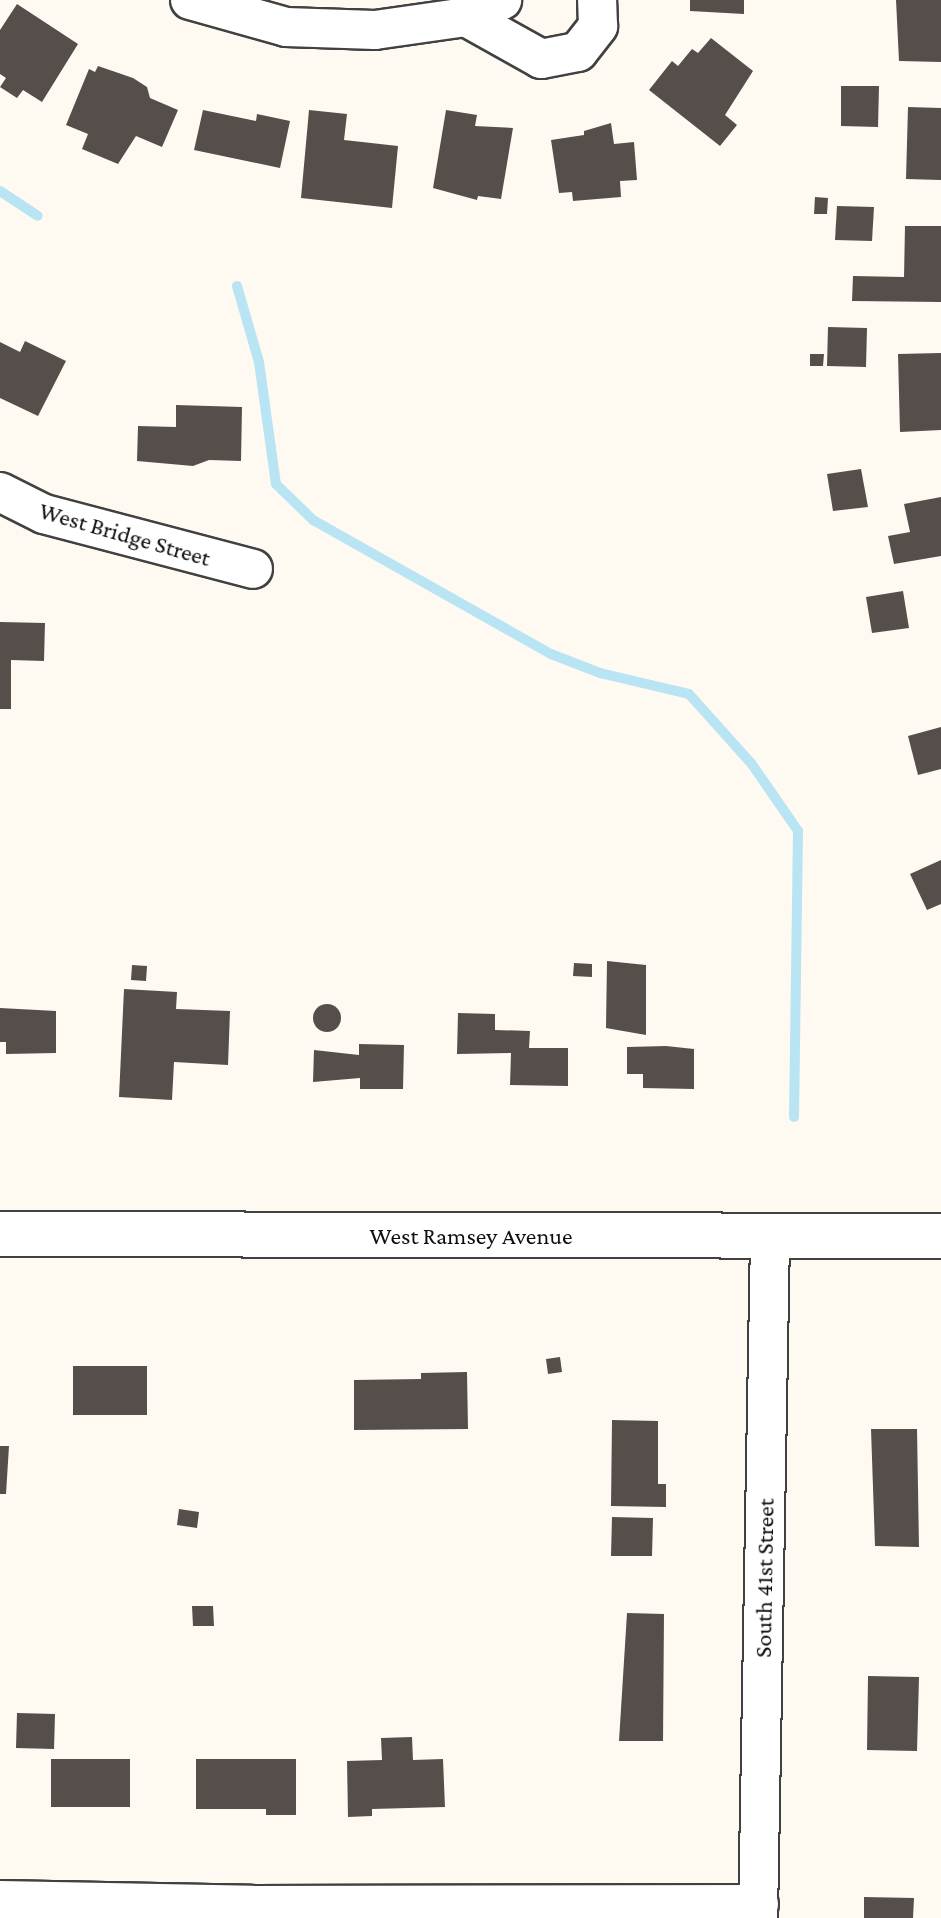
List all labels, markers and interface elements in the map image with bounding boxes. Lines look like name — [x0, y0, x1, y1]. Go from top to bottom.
street label: West Bridge Street — [36, 496, 214, 572]
street label: West Ramsey Avenue — [369, 1222, 573, 1250]
street label: South 41st Street — [748, 1498, 780, 1658]

